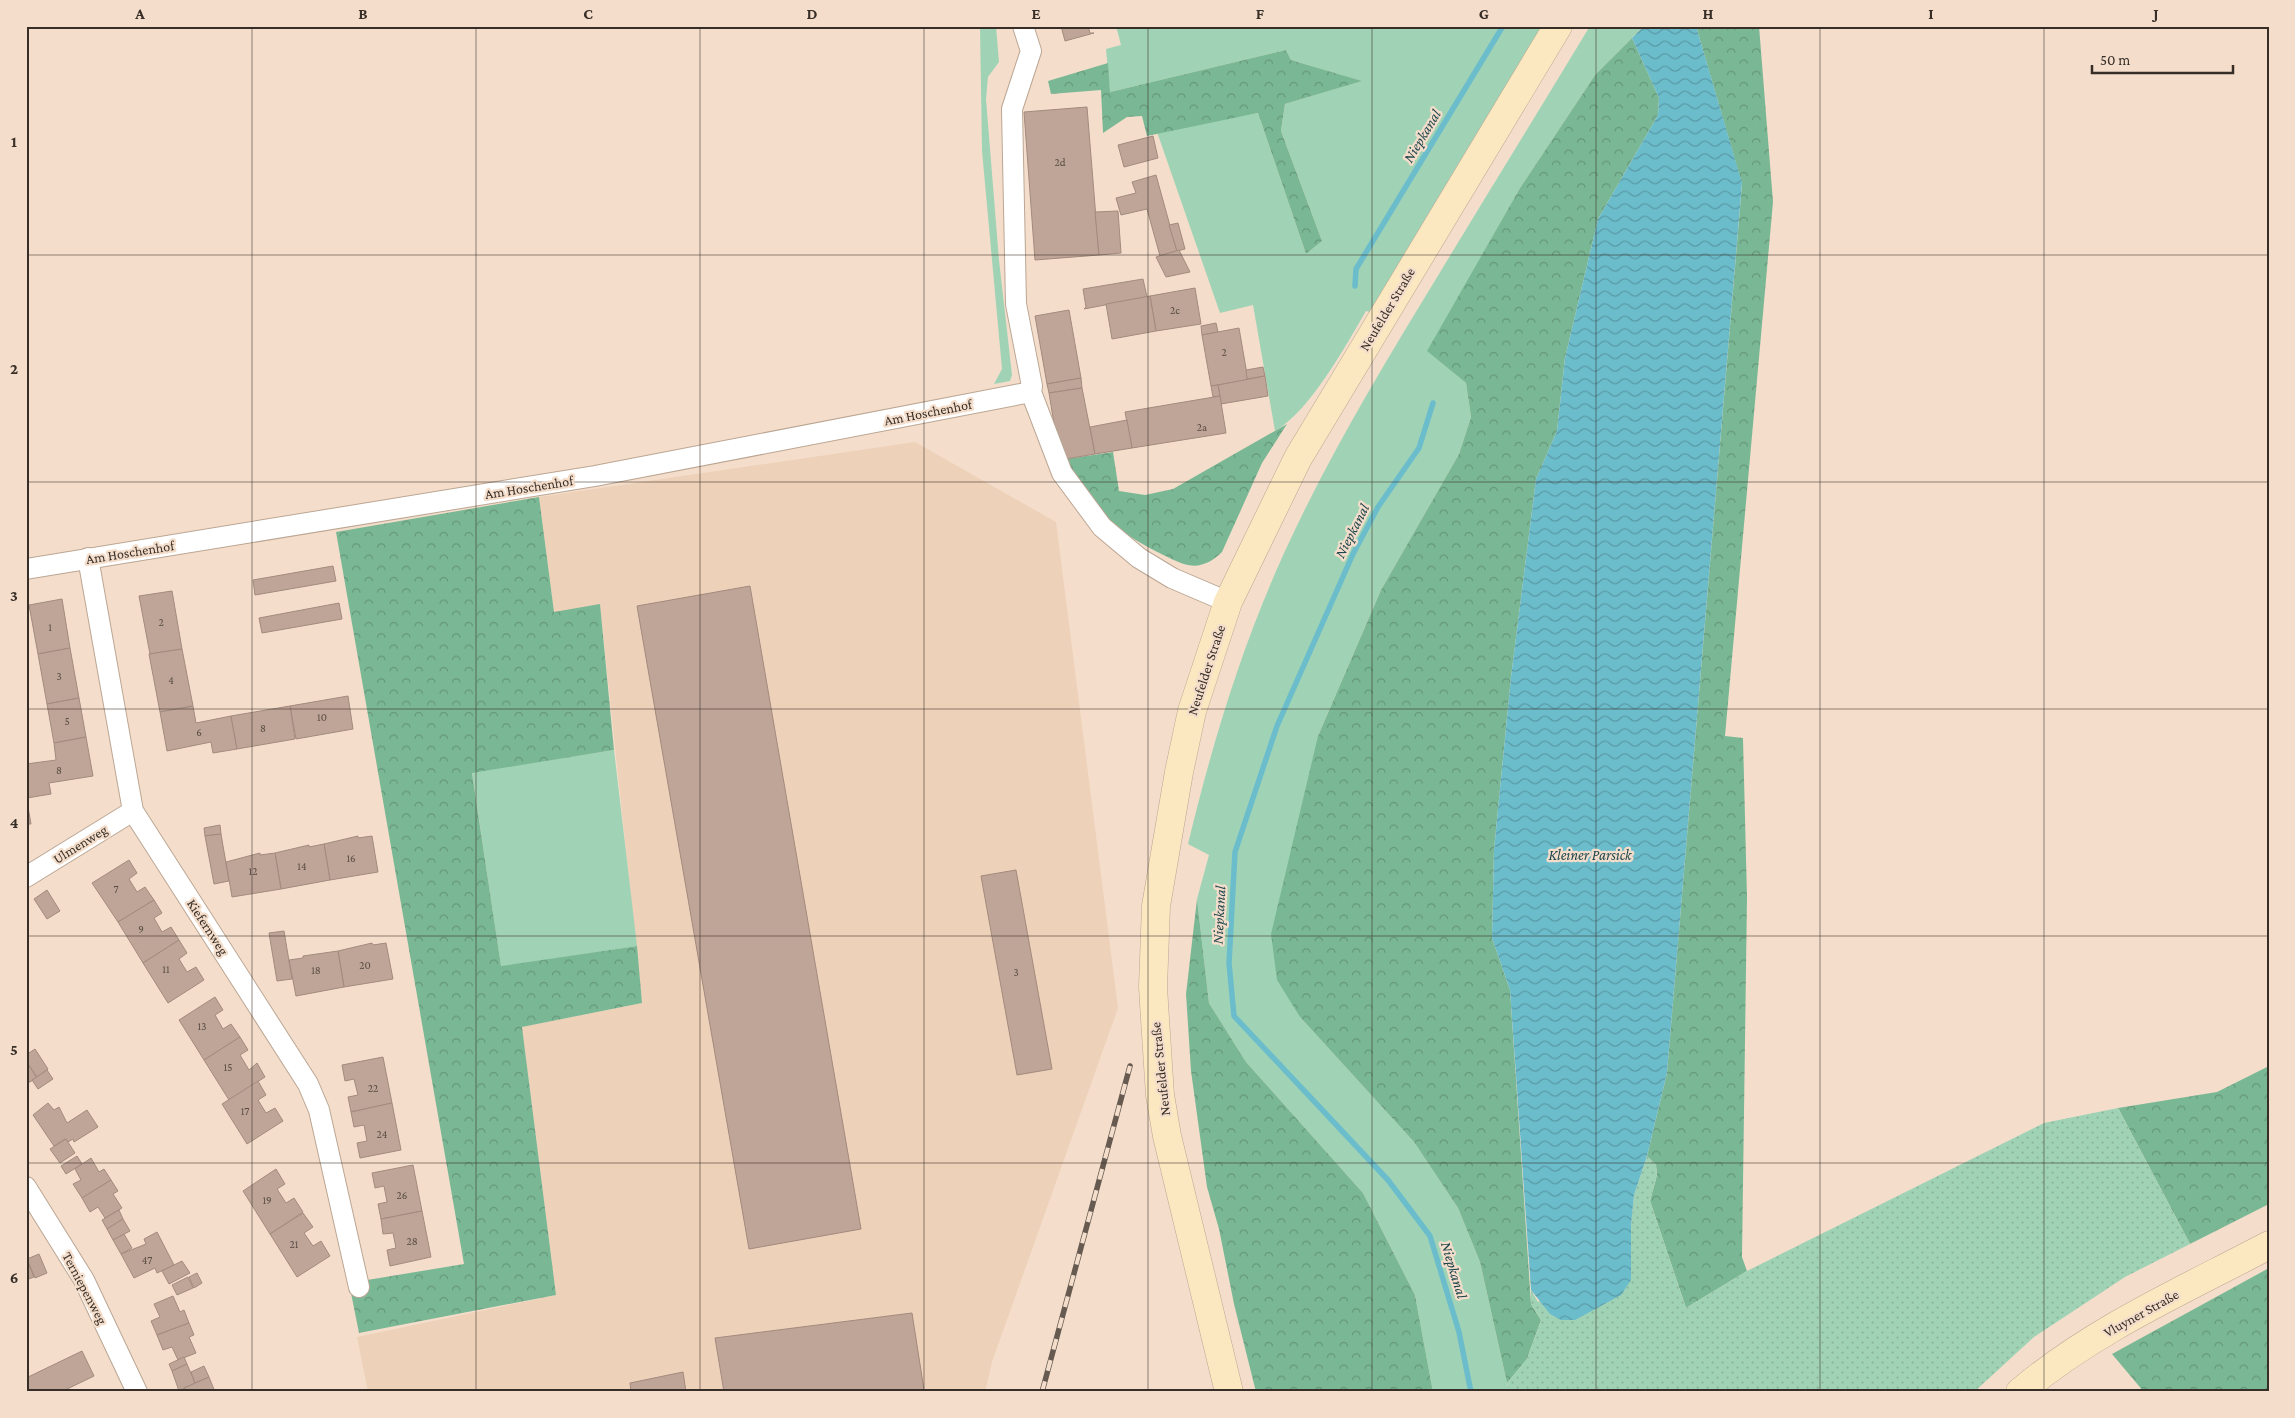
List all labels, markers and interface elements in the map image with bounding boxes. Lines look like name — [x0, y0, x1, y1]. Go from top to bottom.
text: A — [134, 5, 145, 22]
text: B — [358, 5, 368, 22]
text: C — [583, 5, 593, 22]
text: D — [806, 5, 818, 22]
text: E — [1031, 5, 1041, 22]
text: F — [1256, 5, 1265, 22]
text: G — [1479, 5, 1489, 22]
text: H — [1703, 5, 1714, 22]
text: I — [1928, 5, 1934, 22]
text: J — [2151, 5, 2159, 22]
scale bar — [2092, 42, 2234, 74]
text: 50 m — [2100, 52, 2130, 68]
water label: Niepkanal — [1400, 107, 1445, 166]
text: 1 — [11, 133, 17, 150]
house number: 2d — [1054, 156, 1066, 168]
street label: Neufelder Straße — [1356, 265, 1418, 353]
house number: 2c — [1170, 304, 1180, 316]
house number: 2 — [1221, 346, 1227, 358]
text: 2 — [10, 360, 18, 377]
street label: Am Hoschenhof — [883, 395, 974, 428]
house number: 2a — [1197, 421, 1207, 433]
street label: Am Hoschenhof — [484, 472, 575, 502]
water label: Niepkanal — [1332, 501, 1373, 561]
street label: Am Hoschenhof — [85, 537, 176, 567]
text: 3 — [10, 587, 18, 604]
house number: 2 — [158, 616, 164, 628]
house number: 1 — [48, 621, 52, 633]
street label: Neufelder Straße — [1184, 623, 1228, 717]
house number: 3 — [56, 670, 62, 682]
house number: 4 — [168, 674, 174, 686]
house number: 10 — [317, 711, 327, 723]
house number: 5 — [64, 715, 70, 727]
house number: 8 — [260, 722, 266, 734]
house number: 6 — [196, 726, 202, 738]
house number: 8 — [56, 764, 62, 776]
text: 4 — [10, 814, 19, 831]
street label: Ulmenweg — [50, 821, 110, 867]
water label: Kleiner Parsick — [1548, 847, 1633, 863]
house number: 16 — [346, 852, 356, 864]
house number: 14 — [297, 860, 307, 872]
house number: 12 — [249, 865, 257, 877]
house number: 7 — [113, 883, 119, 895]
water label: Niepkanal — [1209, 885, 1230, 945]
street label: Kiefernweg — [184, 896, 232, 958]
house number: 9 — [138, 923, 144, 935]
house number: 20 — [359, 959, 371, 971]
house number: 11 — [162, 963, 170, 975]
house number: 18 — [311, 964, 321, 976]
house number: 3 — [1013, 966, 1019, 978]
house number: 13 — [198, 1020, 206, 1032]
street label: Neufelder Straße — [1147, 1021, 1173, 1117]
text: 5 — [10, 1041, 18, 1058]
house number: 15 — [224, 1061, 232, 1073]
house number: 22 — [368, 1082, 378, 1094]
house number: 17 — [241, 1105, 249, 1117]
house number: 24 — [377, 1128, 388, 1140]
house number: 26 — [397, 1189, 407, 1201]
house number: 19 — [262, 1194, 272, 1206]
house number: 28 — [406, 1235, 418, 1247]
house number: 21 — [290, 1238, 299, 1250]
water label: Niepkanal — [1437, 1240, 1470, 1301]
street label: Terniepenweg — [59, 1249, 111, 1327]
house number: 47 — [142, 1254, 152, 1266]
text: 6 — [10, 1269, 18, 1286]
street label: Vluyner Straße — [2101, 1286, 2181, 1340]

